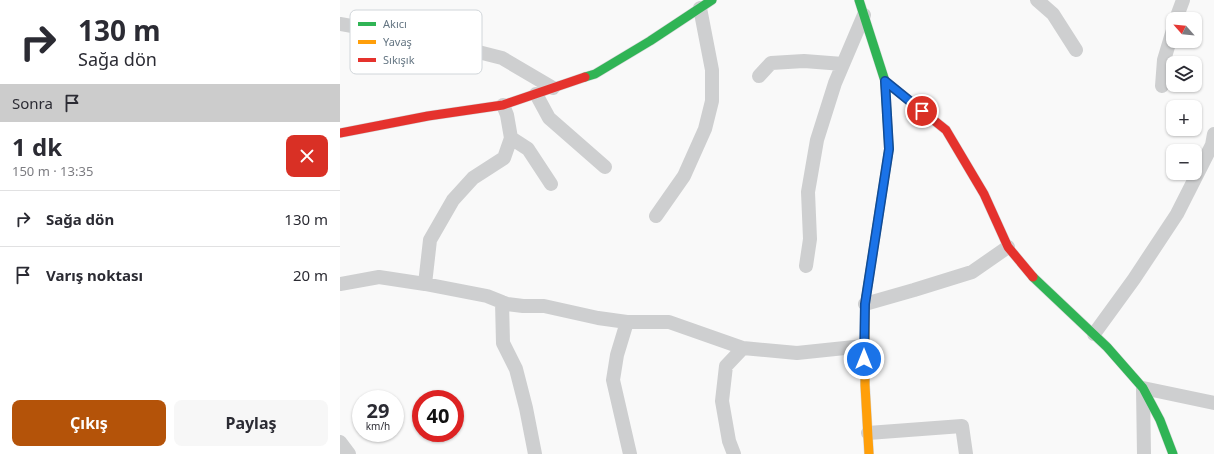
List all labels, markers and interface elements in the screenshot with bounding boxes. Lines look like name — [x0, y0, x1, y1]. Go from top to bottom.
legend — [350, 10, 482, 74]
text: 130 m — [78, 11, 161, 49]
north arrow — [1166, 12, 1202, 48]
map controls — [1166, 12, 1202, 180]
icon: right — [12, 16, 64, 68]
text: Akıcı — [383, 16, 407, 31]
text: Yavaş — [383, 34, 412, 49]
text: Sağa dön — [78, 47, 157, 71]
text: Sıkışık — [383, 52, 415, 67]
button: layers — [1166, 56, 1202, 92]
icon: arrive — [61, 92, 83, 114]
text: Sonra — [12, 93, 53, 113]
pin — [905, 94, 939, 128]
icon: arrive — [911, 100, 933, 122]
button: + — [1166, 100, 1202, 136]
text: 1 dk — [12, 130, 62, 163]
button: close — [286, 135, 328, 177]
button: − — [1166, 144, 1202, 180]
text: 150 m · 13:35 — [12, 162, 93, 180]
icon: right — [12, 208, 34, 230]
text: Sağa dön — [46, 209, 114, 229]
text: 130 m — [284, 209, 328, 229]
icon: arrive — [12, 264, 34, 286]
text: Varış noktası — [46, 265, 143, 285]
text: 20 m — [293, 265, 328, 285]
position arrow — [843, 338, 885, 380]
speed limit sign: 40 — [412, 390, 464, 442]
text: 29 — [367, 397, 389, 424]
button: Çıkış — [12, 400, 166, 446]
button: Paylaş — [174, 400, 328, 446]
text: km/h — [366, 419, 390, 433]

